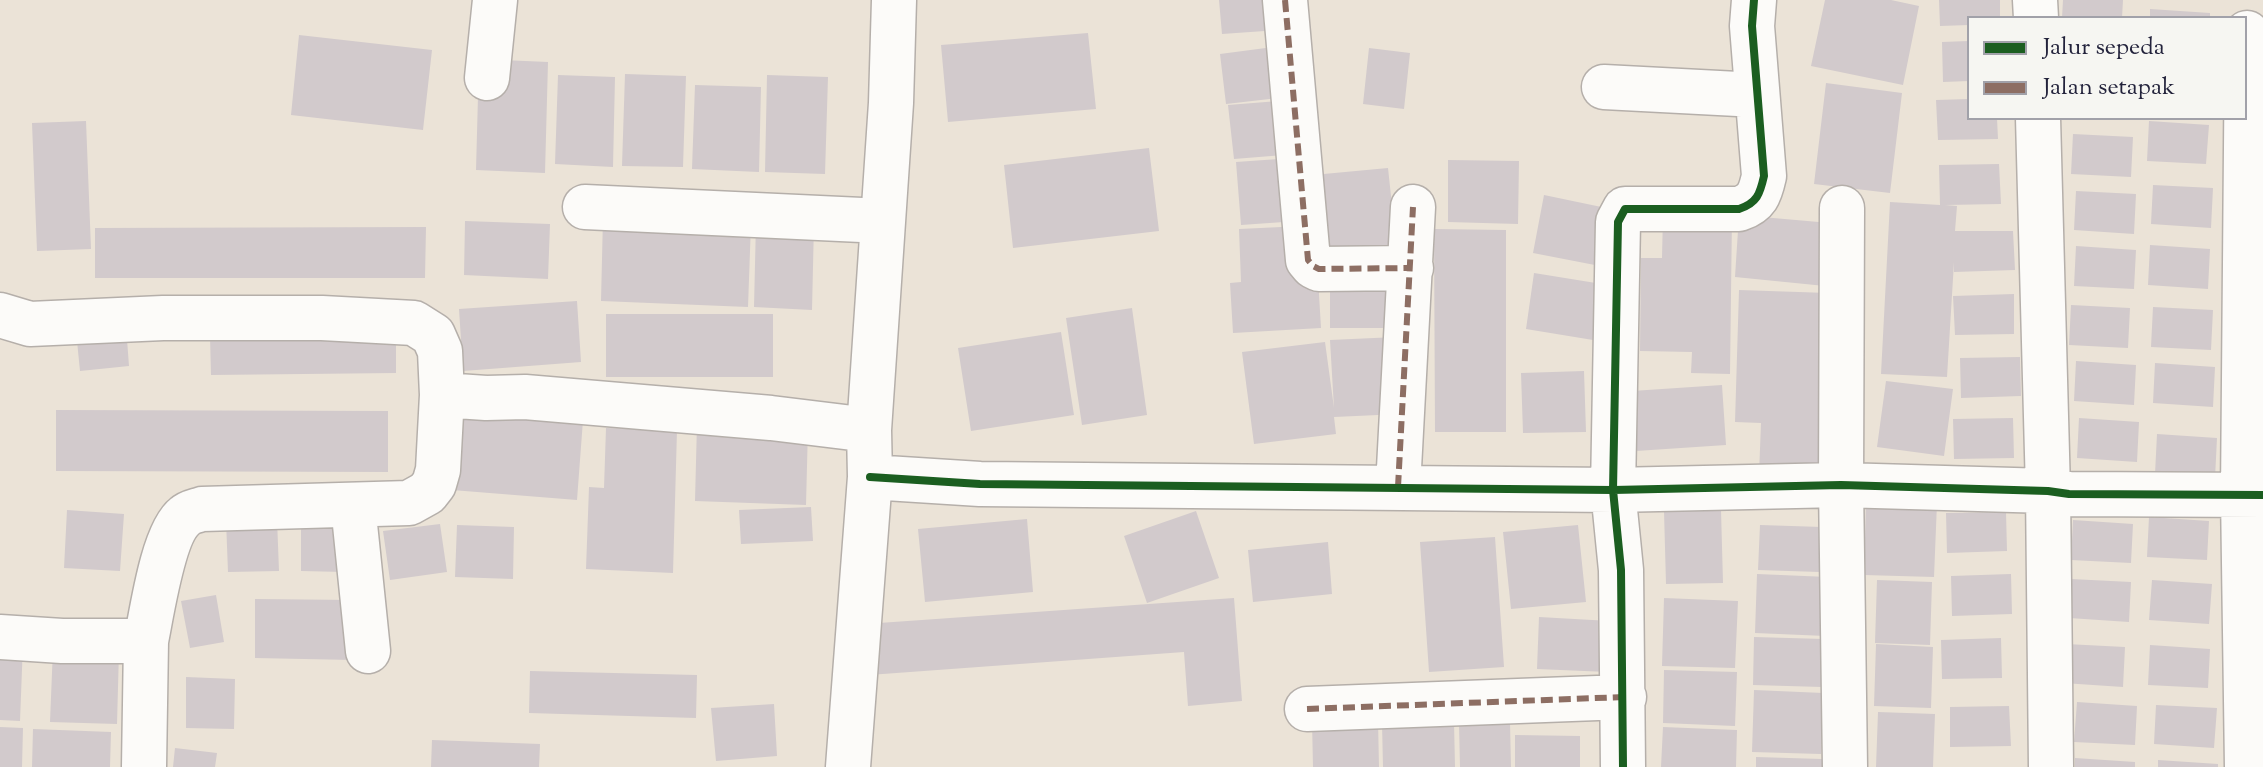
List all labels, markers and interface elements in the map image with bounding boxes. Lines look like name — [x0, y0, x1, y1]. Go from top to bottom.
legend — [1967, 16, 2247, 120]
text: Jalur sepeda — [2043, 31, 2165, 65]
text: Jalan setapak — [2043, 71, 2175, 105]

